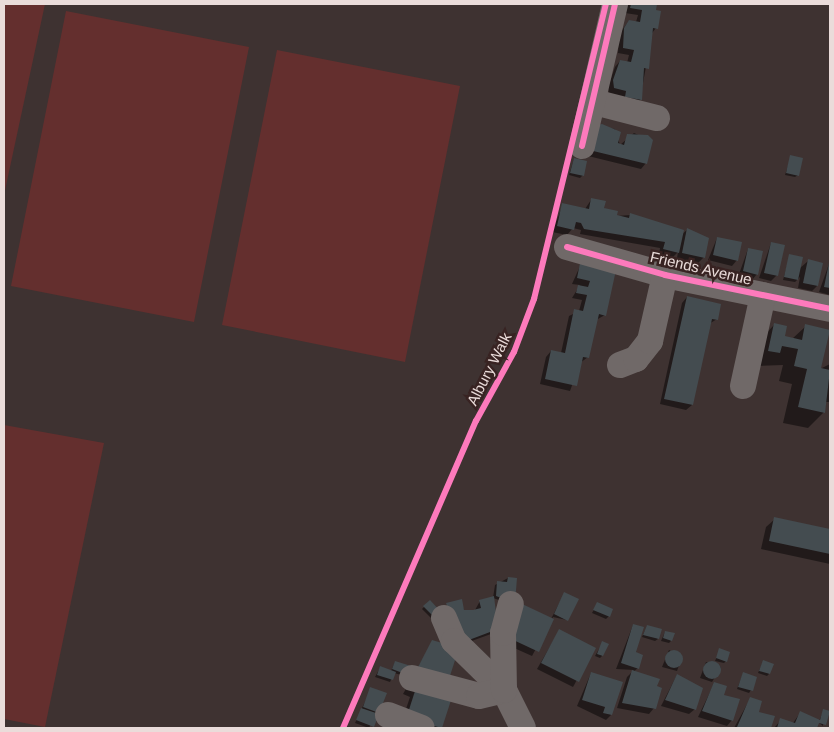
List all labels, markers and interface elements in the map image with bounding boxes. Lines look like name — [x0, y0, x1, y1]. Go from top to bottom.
street label: Friends Avenue — [648, 247, 754, 289]
street label: Albury Walk — [463, 330, 515, 408]

